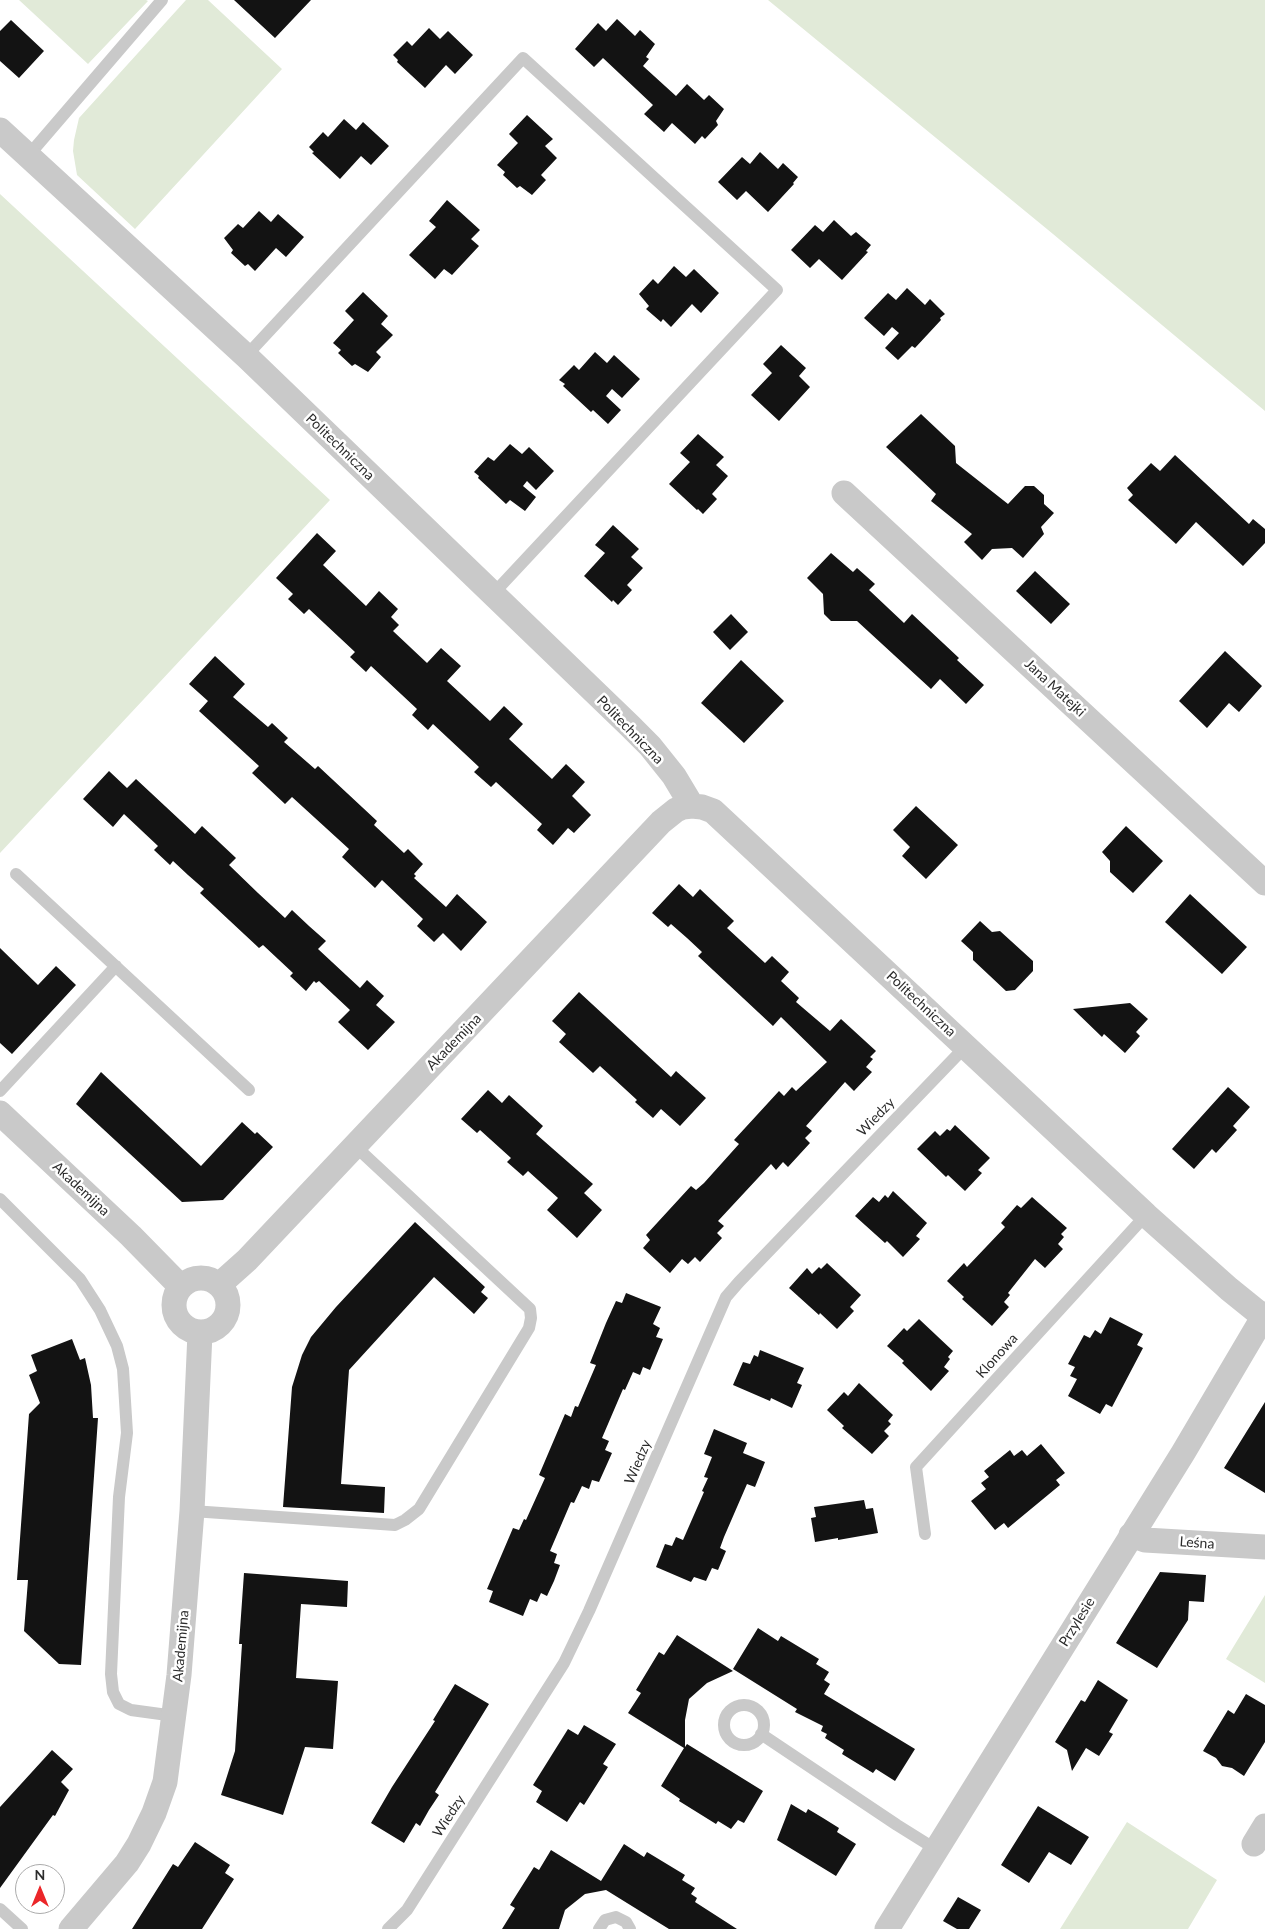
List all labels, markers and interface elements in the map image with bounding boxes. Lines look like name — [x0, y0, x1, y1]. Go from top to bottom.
street label: Politechniczna — [302, 410, 378, 484]
street label: Jana Matejki — [1021, 656, 1089, 720]
street label: Politechniczna — [593, 692, 667, 768]
street label: Politechniczna — [883, 968, 959, 1040]
street label: Akademijna — [423, 1010, 485, 1074]
street label: Wiedzy — [854, 1094, 898, 1140]
street label: Akademijna — [49, 1158, 113, 1220]
street label: Klonowa — [973, 1330, 1021, 1382]
street label: Wiedzy — [621, 1437, 655, 1487]
street label: Leśna — [1179, 1533, 1215, 1553]
street label: Przylesie — [1055, 1594, 1099, 1650]
street label: Akademijna — [170, 1610, 192, 1682]
street label: Wiedzy — [429, 1792, 469, 1840]
north arrow — [15, 1864, 65, 1914]
text: N — [35, 1866, 45, 1883]

